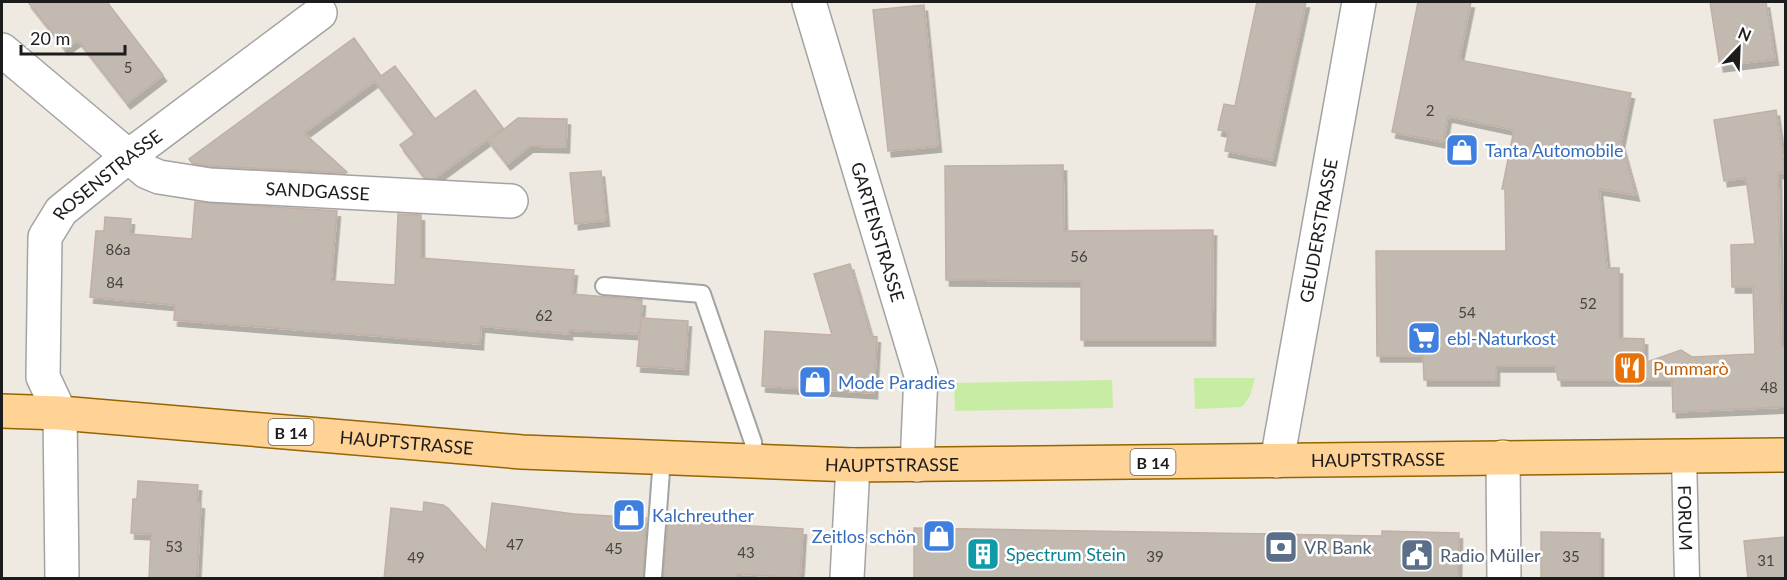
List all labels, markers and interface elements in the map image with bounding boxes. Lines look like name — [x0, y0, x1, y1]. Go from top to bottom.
scale bar — [21, 18, 124, 56]
north arrow — [1709, 18, 1769, 78]
text: N — [1736, 23, 1754, 45]
text: 20 m — [30, 27, 70, 49]
house number: 5 — [124, 58, 132, 76]
house number: 2 — [1426, 101, 1434, 119]
street label: ROSENSTRASSE — [47, 125, 166, 224]
shop icon: Tanta Automobile — [1444, 132, 1480, 168]
place label: Tanta Automobile — [1485, 139, 1624, 161]
street label: GEUDERSTRASSE — [1294, 157, 1342, 304]
street label: GARTENSTRASSE — [847, 159, 909, 304]
street label: SANDGASSE — [265, 177, 370, 204]
house number: 86a — [106, 240, 130, 258]
house number: 56 — [1070, 247, 1088, 265]
house number: 84 — [106, 273, 124, 291]
house number: 52 — [1579, 294, 1597, 312]
house number: 54 — [1458, 303, 1476, 321]
house number: 62 — [535, 306, 553, 324]
supermarket icon: ebl-Naturkost — [1406, 320, 1442, 356]
place label: ebl-Naturkost — [1447, 327, 1556, 349]
restaurant icon: Pummarò — [1612, 350, 1648, 386]
place label: Pummarò — [1653, 357, 1729, 379]
shop icon: Mode Paradies — [797, 364, 833, 400]
place label: Mode Paradies — [838, 371, 956, 393]
house number: 48 — [1760, 378, 1778, 396]
road number: B 14 — [268, 419, 314, 445]
street label: HAUPTSTRASSE — [339, 426, 474, 459]
street label: HAUPTSTRASSE — [1311, 448, 1445, 471]
road number: B 14 — [1130, 449, 1176, 475]
street label: HAUPTSTRASSE — [825, 453, 959, 476]
street label: FORUM — [1674, 485, 1697, 551]
shop icon: Kalchreuther — [611, 497, 647, 533]
place label: Kalchreuther — [652, 504, 754, 526]
shop icon: Zeitlos schön — [921, 518, 957, 554]
place label: Zeitlos schön — [812, 525, 916, 547]
bank icon: VR Bank — [1263, 529, 1299, 565]
house number: 47 — [506, 535, 524, 553]
building icon: Spectrum Stein — [965, 536, 1001, 572]
place label: VR Bank — [1304, 536, 1373, 558]
house number: 53 — [165, 537, 183, 555]
public building icon: Radio Müller — [1399, 537, 1435, 573]
house number: 45 — [605, 539, 623, 557]
house number: 43 — [737, 543, 755, 561]
place label: Spectrum Stein — [1006, 543, 1126, 565]
place label: Radio Müller — [1440, 544, 1541, 566]
house number: 39 — [1146, 547, 1164, 565]
house number: 35 — [1562, 547, 1580, 565]
house number: 49 — [407, 548, 425, 566]
house number: 31 — [1757, 551, 1775, 569]

